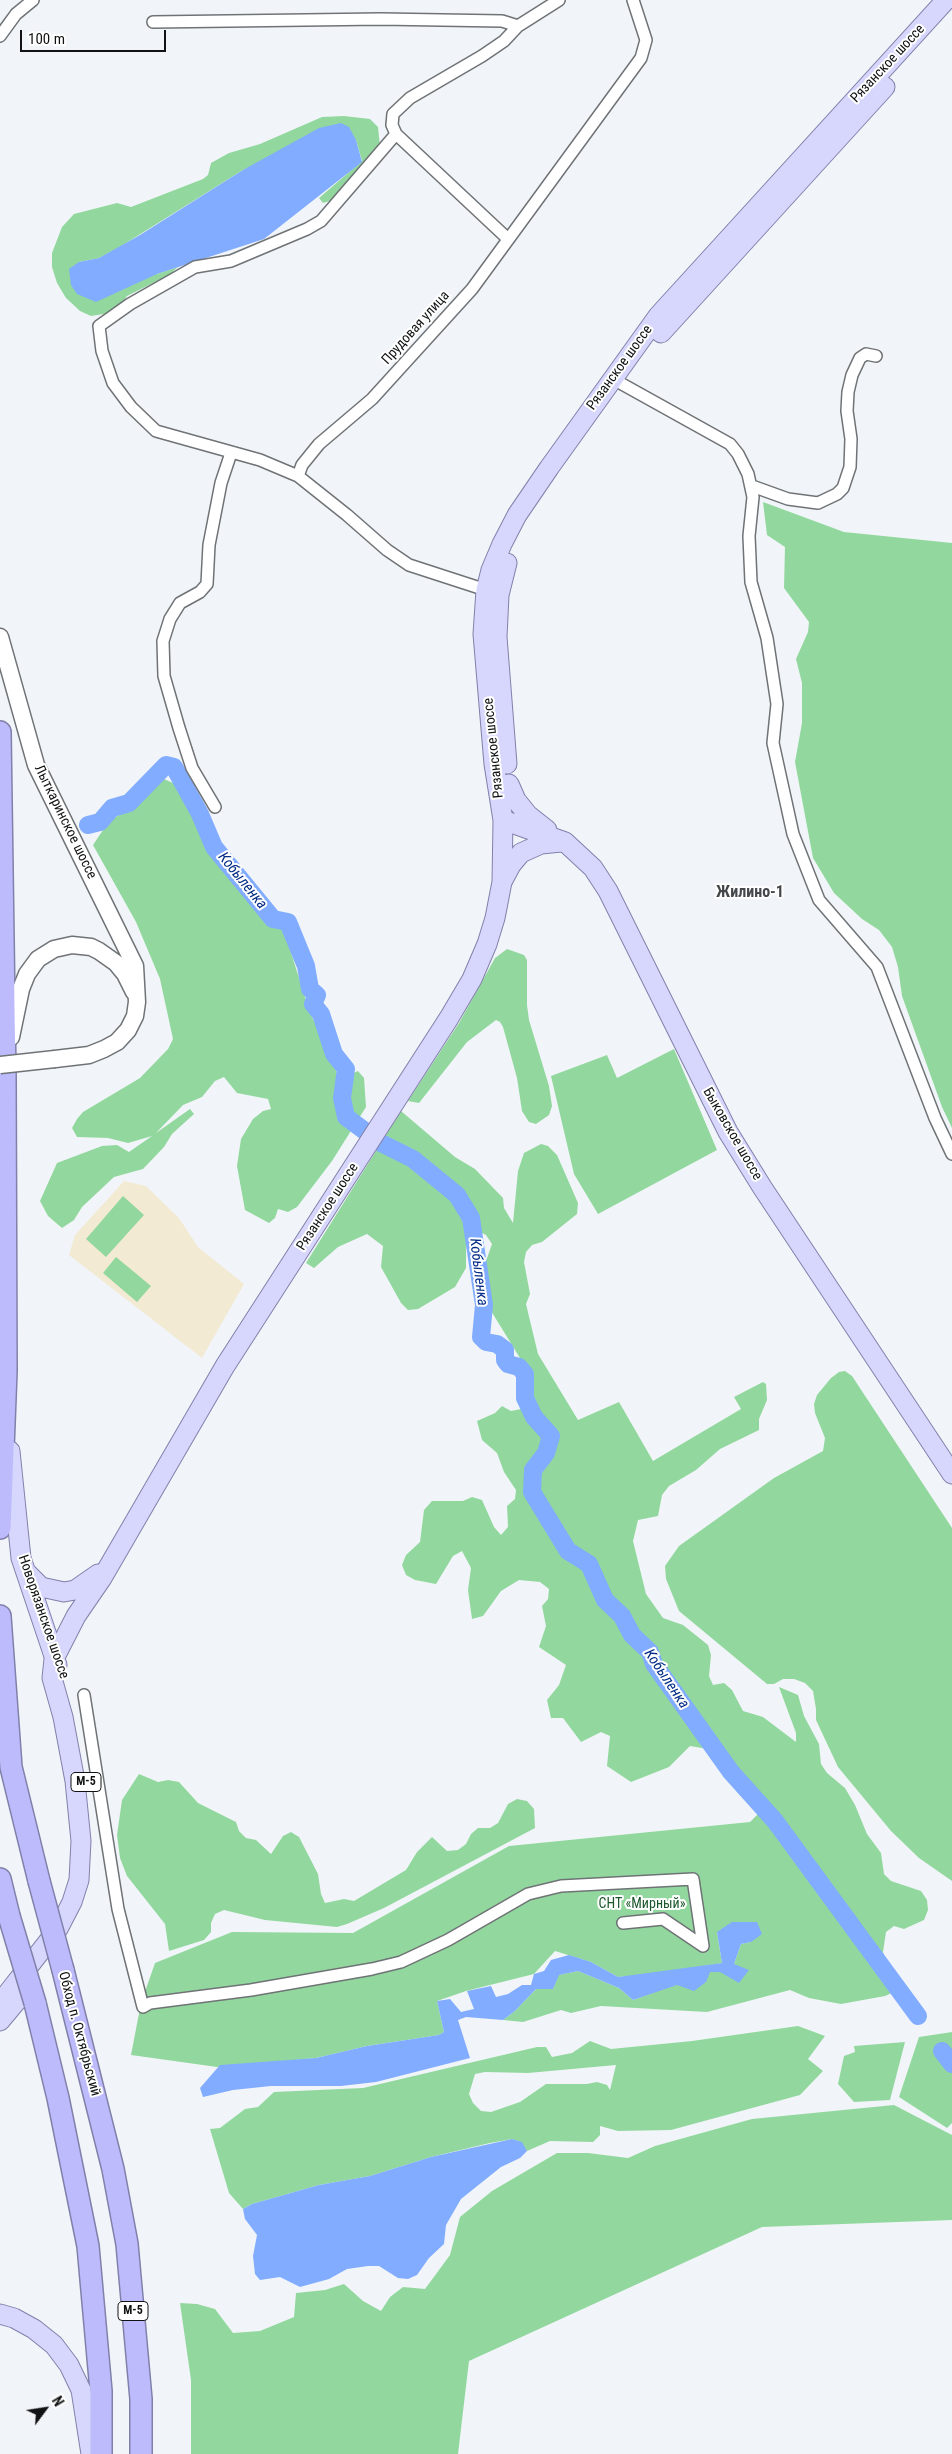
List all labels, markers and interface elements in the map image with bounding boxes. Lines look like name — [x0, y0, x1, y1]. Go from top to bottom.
scale bar — [22, 20, 169, 52]
street label: Рязанское шоссе — [847, 21, 929, 107]
text: 100 m — [28, 30, 65, 48]
street label: Прудовая улица — [379, 288, 453, 368]
street label: Рязанское шоссе — [584, 322, 656, 414]
street label: Рязанское шоссе — [480, 697, 508, 799]
street label: Лыткаринское шоссе — [30, 762, 100, 882]
water label: Кобыленка — [214, 849, 270, 913]
district label: Жилино-1 — [716, 883, 784, 903]
street label: Быковское шоссе — [699, 1085, 765, 1183]
street label: Рязанское шоссе — [293, 1160, 363, 1254]
water label: Кобыленка — [465, 1237, 491, 1307]
street label: Новорязанское шоссе — [14, 1553, 72, 1681]
water label: Кобыленка — [640, 1646, 692, 1712]
road number: М-5 — [71, 1772, 101, 1791]
park label: СНТ «Мирный» — [598, 1896, 686, 1912]
street label: Обход п. Октябрьский — [54, 1970, 104, 2098]
road number: М-5 — [118, 2302, 148, 2320]
north arrow — [20, 2384, 70, 2434]
text: N — [49, 2393, 67, 2409]

